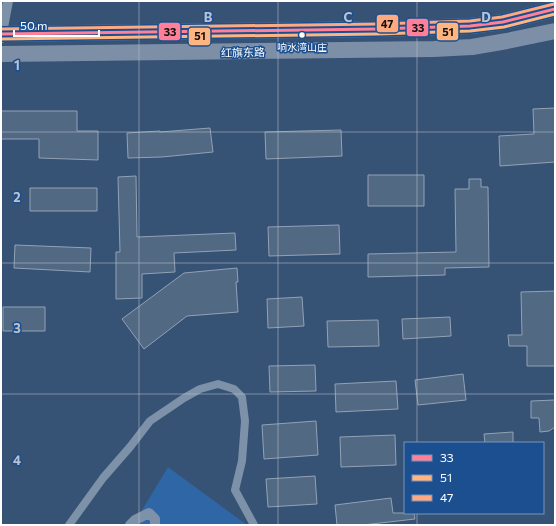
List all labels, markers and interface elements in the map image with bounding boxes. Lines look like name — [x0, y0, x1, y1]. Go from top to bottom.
text: B — [204, 9, 213, 25]
text: C — [344, 9, 353, 25]
text: D — [481, 9, 491, 25]
scale bar — [14, 12, 99, 38]
line badge: 47 — [376, 14, 399, 33]
text: 47 — [381, 17, 393, 30]
text: 50 m — [20, 18, 48, 32]
line badge: 33 — [406, 18, 429, 37]
text: 33 — [412, 21, 424, 34]
line badge: 33 — [158, 22, 181, 41]
line badge: 51 — [436, 22, 459, 41]
text: 33 — [164, 25, 176, 38]
text: 51 — [442, 25, 454, 38]
line badge: 51 — [188, 27, 211, 46]
text: 51 — [194, 29, 206, 42]
marker: 响水湾山庄 — [297, 30, 307, 40]
place label: 响水湾山庄 — [277, 41, 327, 53]
street label: 红旗东路 — [221, 45, 265, 59]
text: 1 — [14, 57, 20, 73]
text: 2 — [13, 189, 21, 205]
text: 3 — [13, 320, 21, 336]
legend — [404, 442, 544, 514]
text: 33 — [440, 450, 454, 464]
text: 4 — [13, 452, 21, 468]
text: 51 — [440, 470, 452, 484]
text: 47 — [440, 490, 453, 504]

